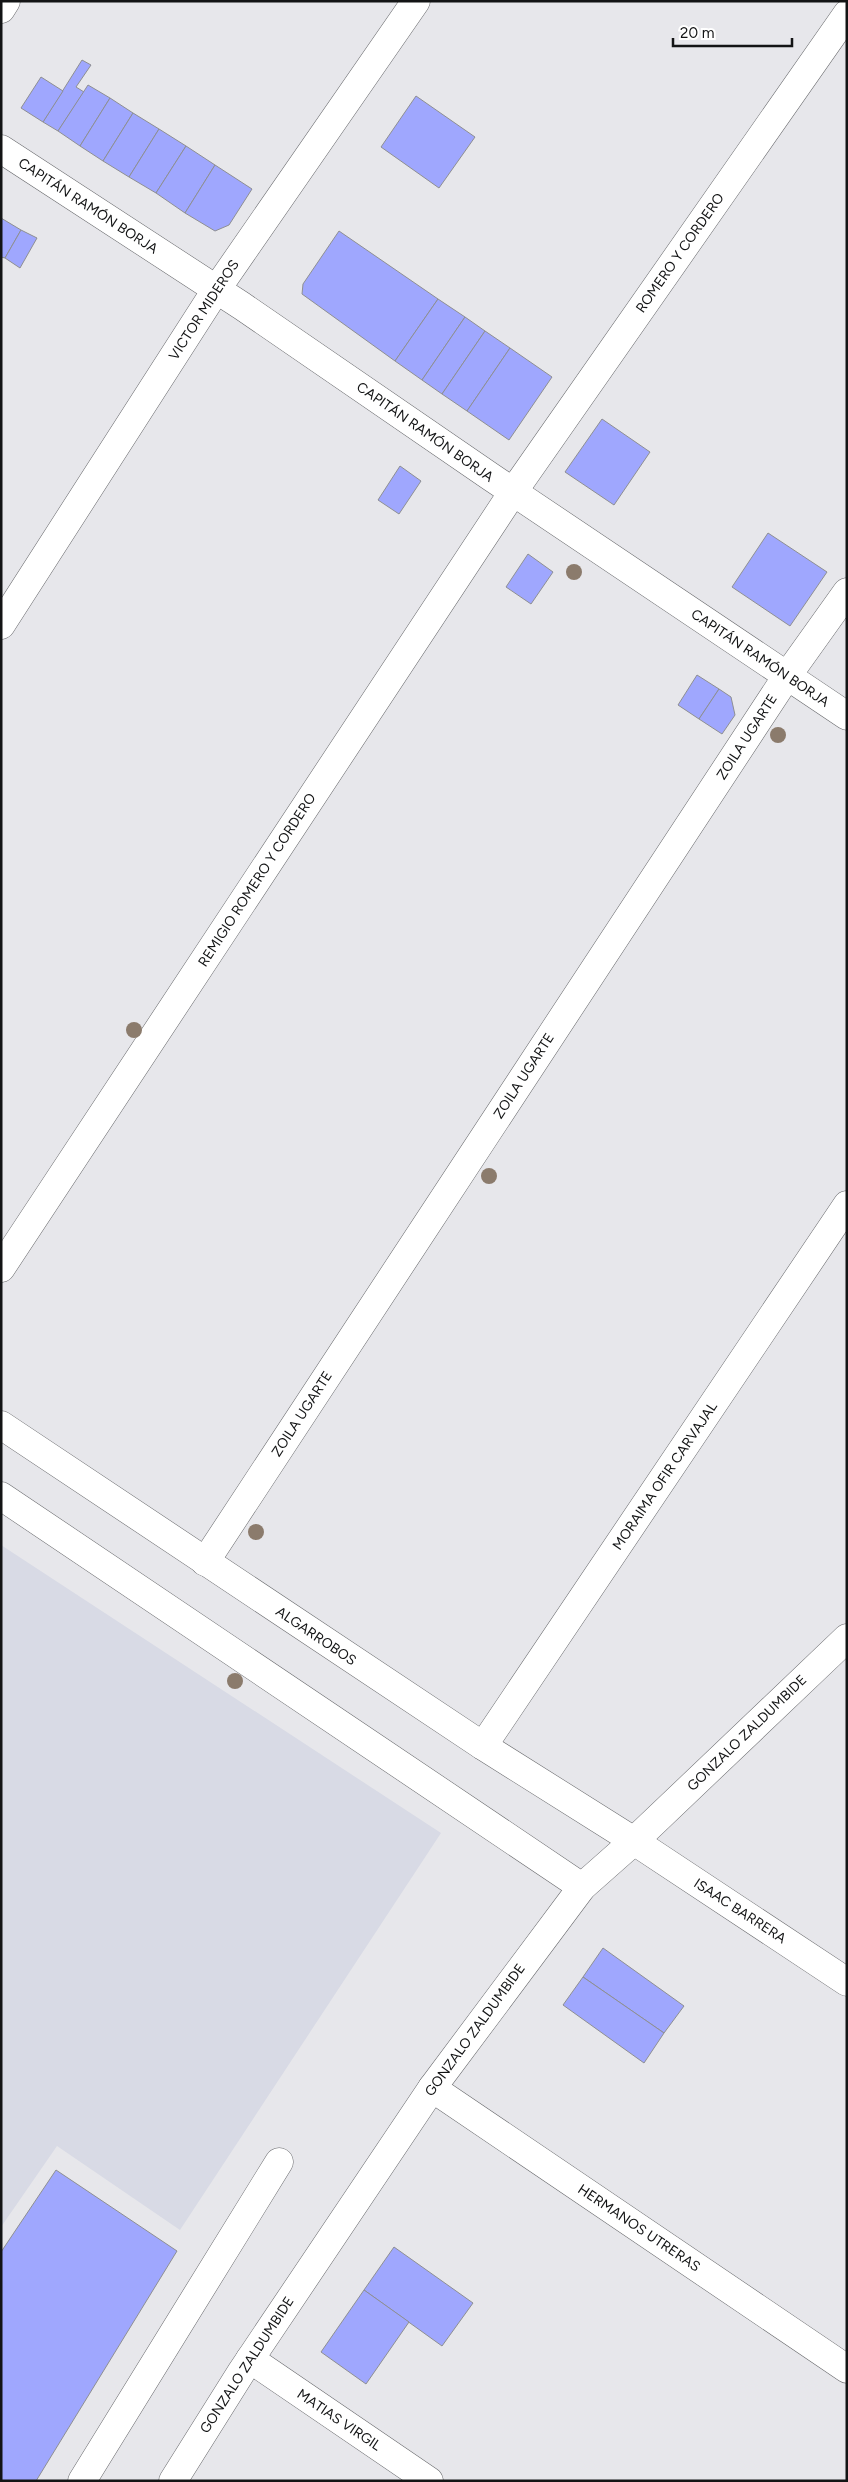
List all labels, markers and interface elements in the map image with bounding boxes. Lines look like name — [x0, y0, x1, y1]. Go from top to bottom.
scale bar — [673, 15, 792, 47]
text: 20 m — [680, 24, 714, 42]
street label: CAPITÁN RAMÓN BORJA — [15, 154, 161, 258]
street label: ROMERO Y CORDERO — [632, 190, 728, 316]
street label: VICTOR MIDEROS — [165, 257, 243, 363]
street label: CAPITÁN RAMÓN BORJA — [353, 378, 497, 486]
street label: CAPITÁN RAMÓN BORJA — [688, 605, 833, 711]
street label: ZOILA UGARTE — [713, 691, 781, 783]
street label: REMIGIO ROMERO Y CORDERO — [195, 790, 320, 970]
street label: ZOILA UGARTE — [490, 1030, 558, 1122]
street label: ZOILA UGARTE — [268, 1368, 336, 1460]
street label: MORAIMA OFIR CARVAJAL — [609, 1398, 721, 1553]
street label: ALGARROBOS — [273, 1603, 359, 1669]
street label: GONZALO ZALDUMBIDE — [684, 1671, 810, 1795]
street label: ISAAC BARRERA — [691, 1875, 790, 1947]
street label: GONZALO ZALDUMBIDE — [421, 1960, 529, 2100]
street label: HERMANOS UTRERAS — [575, 2181, 703, 2275]
street label: GONZALO ZALDUMBIDE — [196, 2293, 298, 2437]
street label: MATIAS VIRGIL — [294, 2386, 385, 2455]

